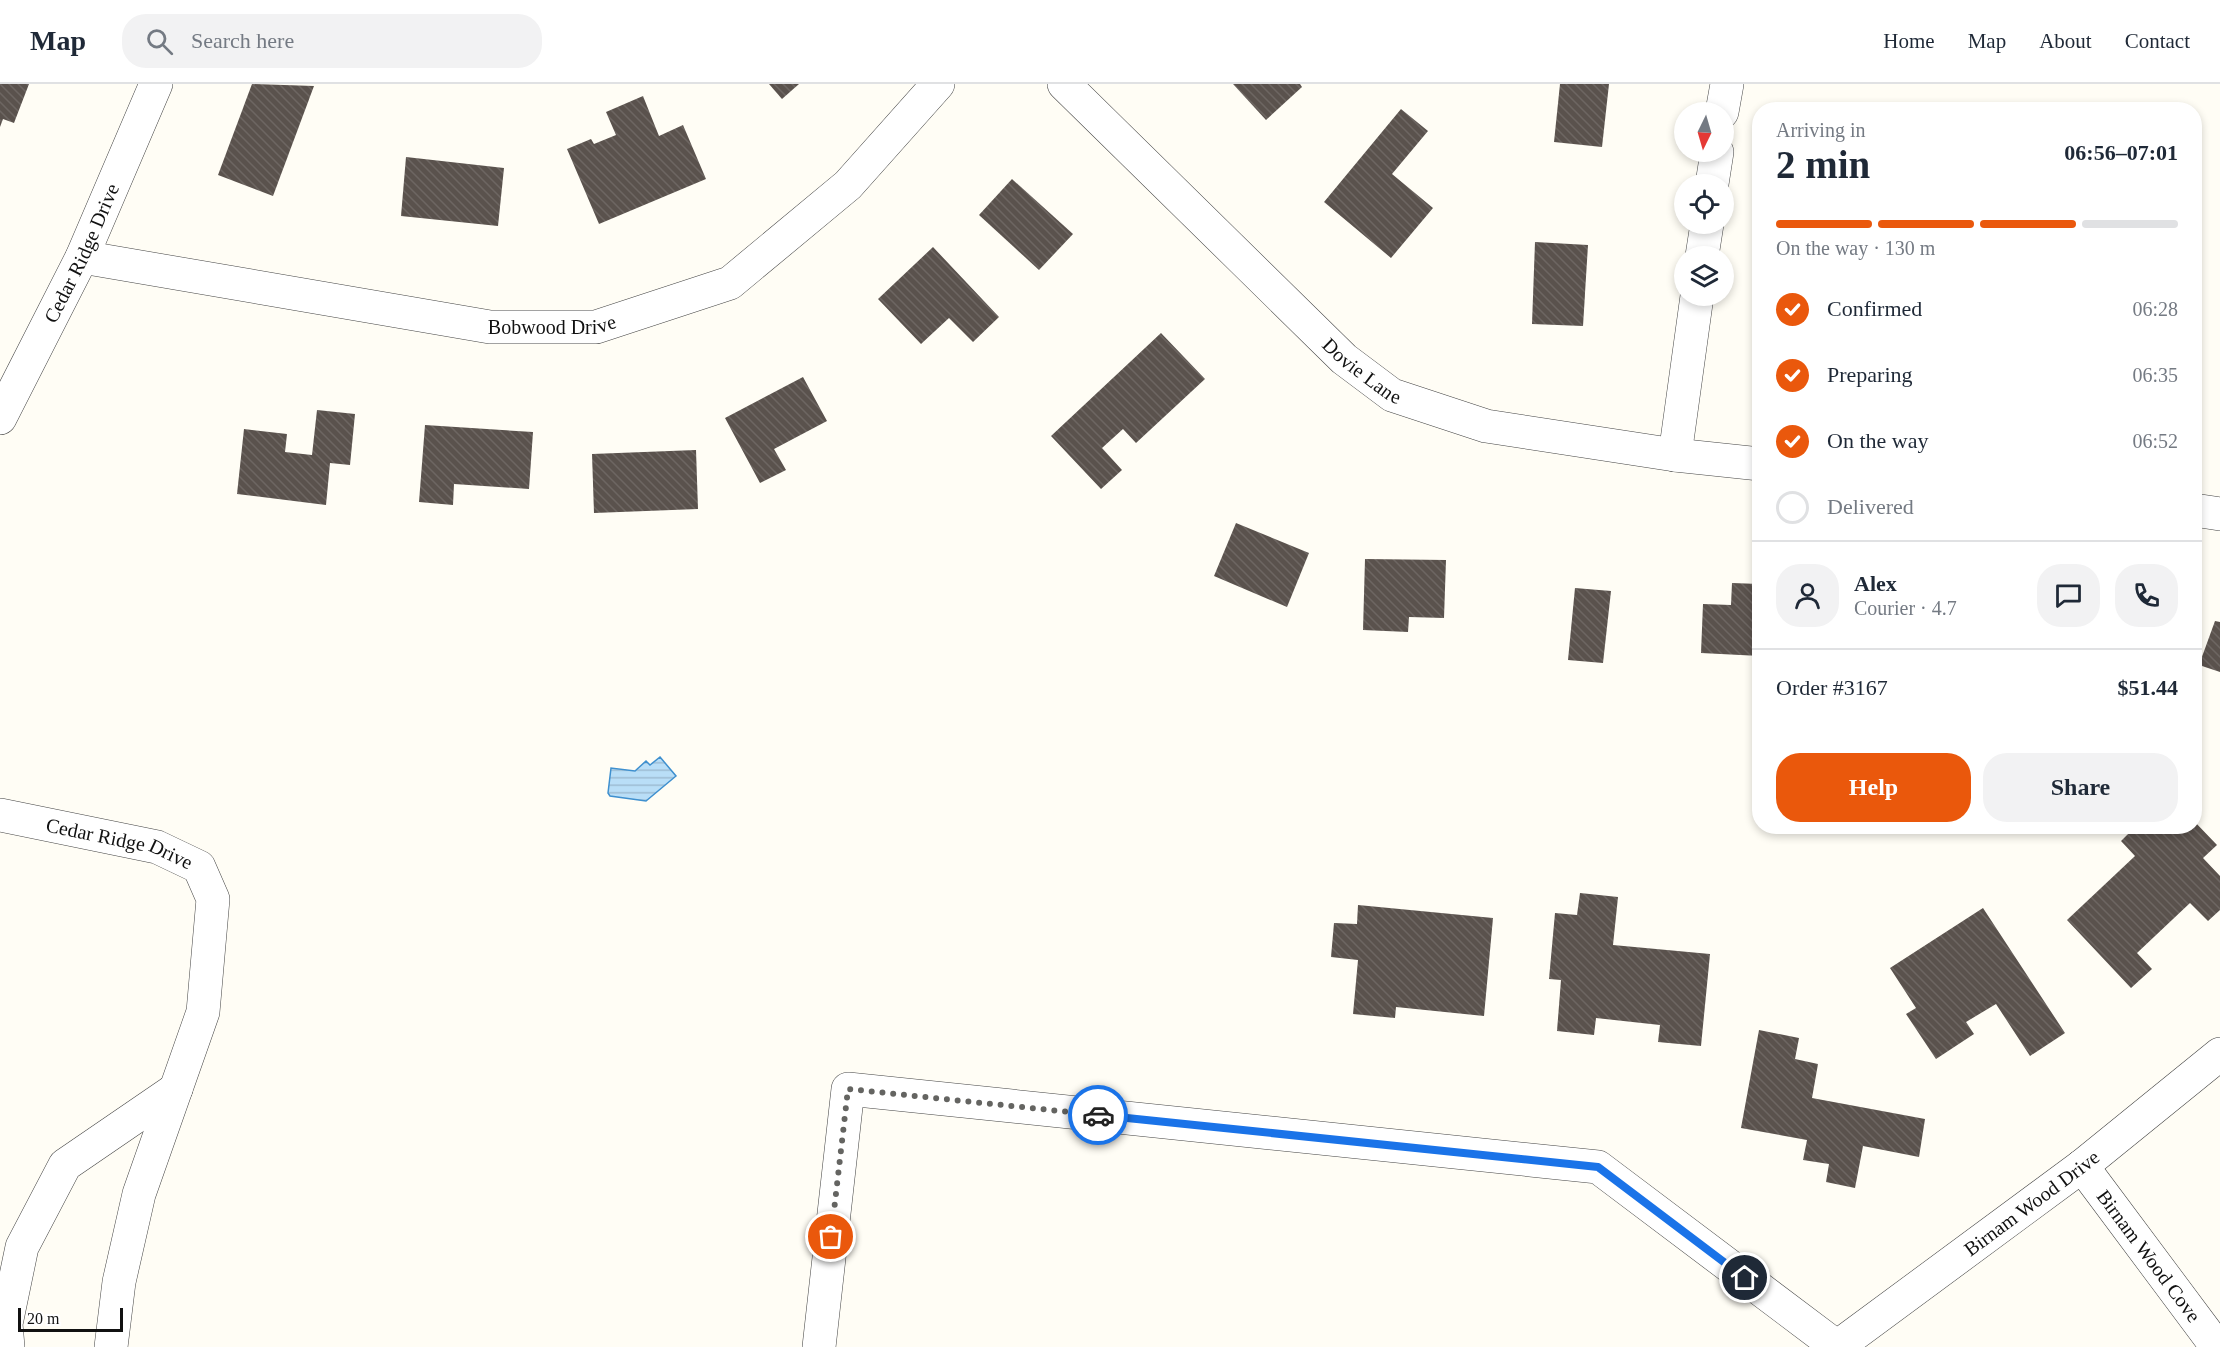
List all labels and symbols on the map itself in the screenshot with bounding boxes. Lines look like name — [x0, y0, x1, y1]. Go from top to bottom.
north arrow — [1674, 102, 1734, 162]
street label: Cedar Ridge Drive — [39, 180, 123, 326]
street label: Bobwood Drive — [488, 310, 619, 338]
street label: Dovie Lane — [1318, 333, 1404, 408]
street label: Cedar Ridge Drive — [44, 814, 196, 873]
courier — [1068, 1085, 1128, 1145]
street label: Birnam Wood Drive — [1960, 1146, 2104, 1260]
street label: Birnam Wood Cove — [2093, 1185, 2205, 1326]
pin — [805, 1211, 856, 1262]
pin — [1719, 1252, 1770, 1303]
scale bar — [18, 1305, 123, 1332]

